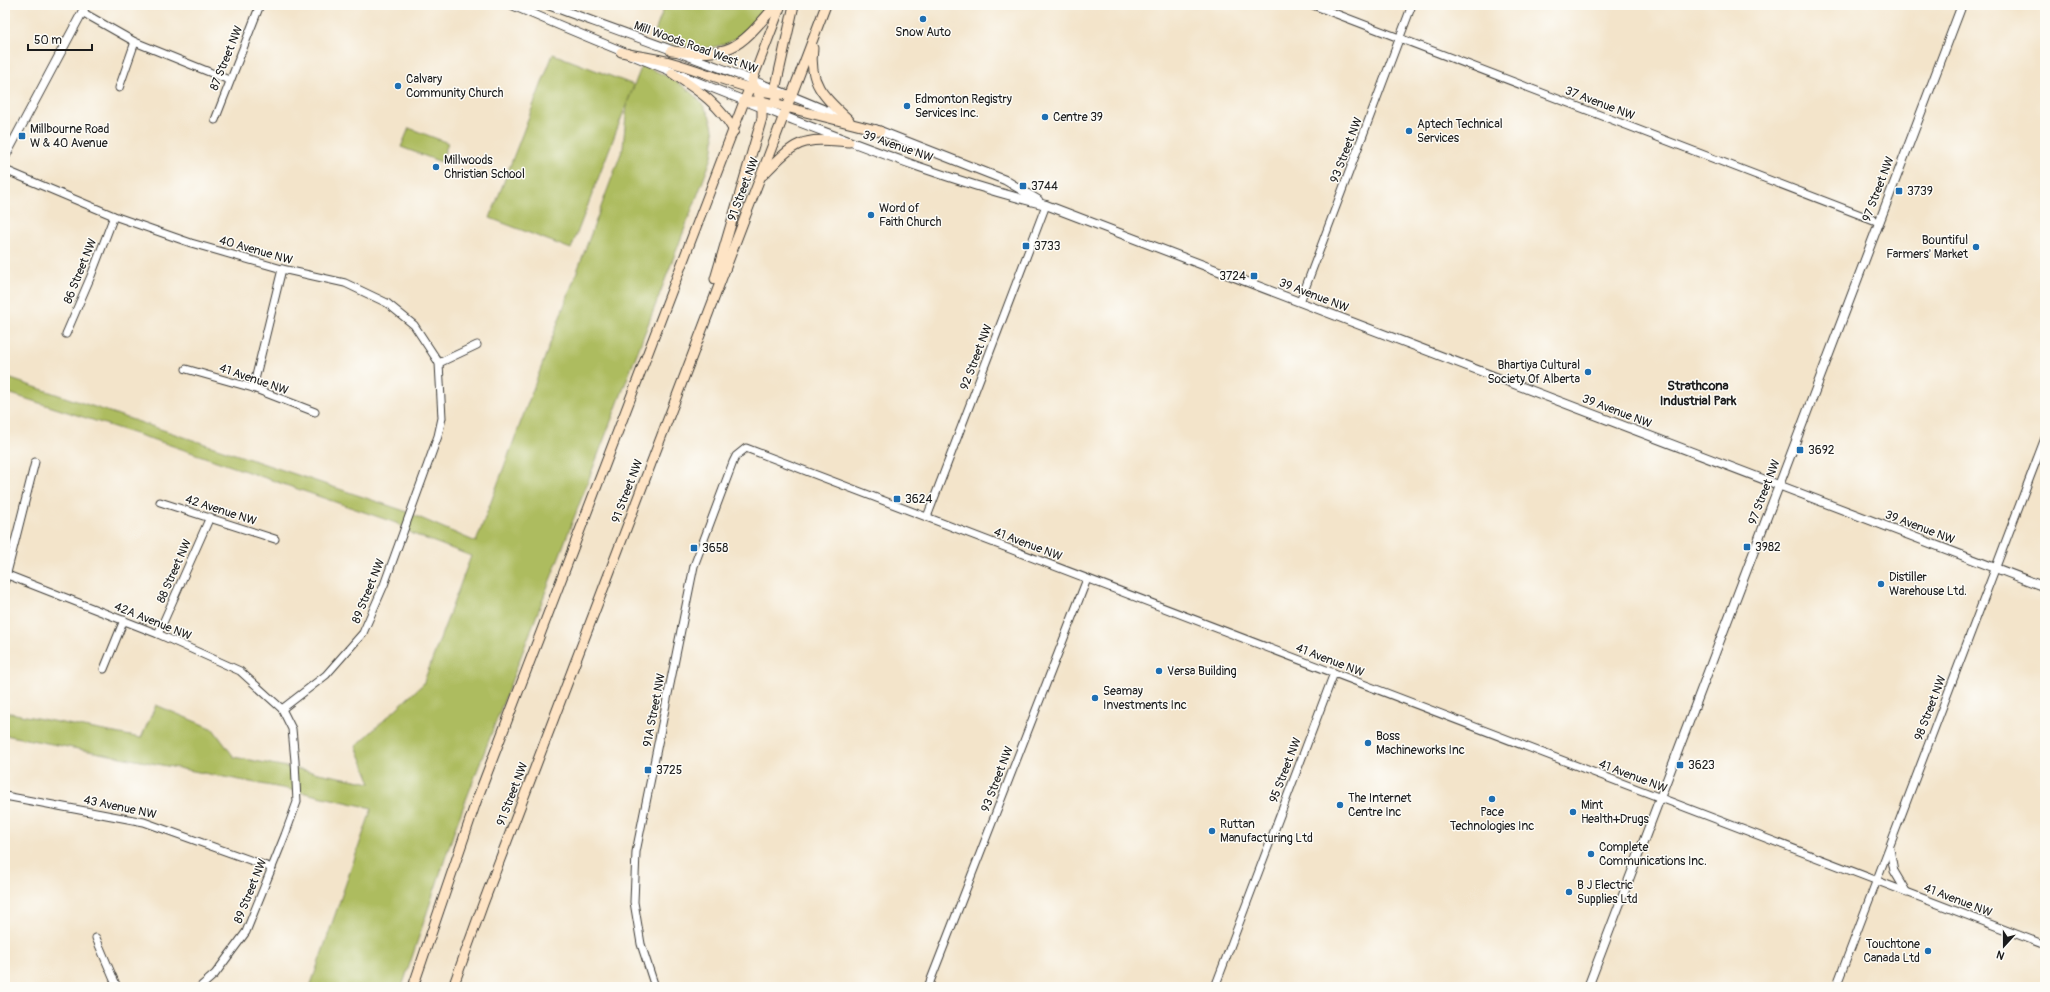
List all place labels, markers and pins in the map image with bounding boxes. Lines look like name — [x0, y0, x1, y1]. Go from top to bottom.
marker: Snow Auto — [918, 14, 928, 24]
place label: Snow Auto — [895, 25, 951, 40]
place label: Calvary Community Church — [406, 72, 504, 101]
marker: Calvary Community Church — [393, 81, 403, 91]
place label: Edmonton Registry Services Inc. — [915, 92, 1012, 121]
marker: Edmonton Registry Services Inc. — [902, 101, 912, 111]
place label: Centre 39 — [1053, 110, 1103, 125]
marker: Centre 39 — [1040, 112, 1050, 122]
place label: Aptech Technical Services — [1417, 117, 1503, 146]
place label: Millbourne Road W & 40 Avenue — [30, 122, 109, 151]
marker: Aptech Technical Services — [1404, 126, 1414, 136]
marker: Millbourne Road W & 40 Avenue — [17, 131, 27, 141]
place label: Millwoods Christian School — [444, 153, 525, 182]
marker: Millwoods Christian School — [431, 162, 441, 172]
place label: 3744 — [1031, 179, 1058, 194]
marker: 3744 — [1018, 181, 1028, 191]
place label: 3739 — [1907, 184, 1933, 199]
marker: 3739 — [1894, 186, 1904, 196]
place label: Word of Faith Church — [879, 201, 942, 230]
marker: Word of Faith Church — [866, 210, 876, 220]
place label: Bountiful Farmers' Market — [1886, 233, 1968, 262]
place label: 3733 — [1034, 239, 1061, 254]
marker: 3733 — [1021, 241, 1031, 251]
marker: Bountiful Farmers' Market — [1971, 242, 1981, 252]
place label: 3724 — [1219, 269, 1246, 284]
marker: 3724 — [1249, 271, 1259, 281]
place label: Bhartiya Cultural Society Of Alberta — [1488, 358, 1580, 387]
marker: Bhartiya Cultural Society Of Alberta — [1583, 367, 1593, 377]
place label: 3692 — [1808, 443, 1835, 458]
marker: 3692 — [1795, 445, 1805, 455]
place label: 3624 — [905, 492, 932, 507]
marker: 3624 — [892, 494, 902, 504]
place label: 3982 — [1755, 540, 1781, 555]
place label: 3658 — [702, 541, 728, 556]
marker: 3982 — [1742, 542, 1752, 552]
marker: 3658 — [689, 543, 699, 553]
place label: Distiller Warehouse Ltd. — [1889, 570, 1967, 599]
marker: Distiller Warehouse Ltd. — [1876, 579, 1886, 589]
place label: Versa Building — [1167, 664, 1236, 679]
marker: Versa Building — [1154, 666, 1164, 676]
place label: Seamay Investments Inc — [1103, 684, 1187, 713]
marker: Seamay Investments Inc — [1090, 693, 1100, 703]
place label: Boss Machineworks Inc — [1376, 729, 1465, 758]
marker: Boss Machineworks Inc — [1363, 738, 1373, 748]
place label: 3623 — [1688, 758, 1715, 773]
marker: 3623 — [1675, 760, 1685, 770]
place label: 3725 — [656, 763, 682, 778]
marker: 3725 — [643, 765, 653, 775]
place label: The Internet Centre Inc — [1348, 791, 1412, 820]
marker: Pace Technologies Inc — [1487, 794, 1497, 804]
place label: Mint Health+Drugs — [1581, 798, 1650, 827]
marker: The Internet Centre Inc — [1335, 800, 1345, 810]
place label: Pace Technologies Inc — [1450, 805, 1534, 834]
marker: Mint Health+Drugs — [1568, 807, 1578, 817]
place label: Ruttan Manufacturing Ltd — [1220, 817, 1313, 846]
marker: Ruttan Manufacturing Ltd — [1207, 826, 1217, 836]
place label: Complete Communications Inc. — [1599, 840, 1707, 869]
marker: Complete Communications Inc. — [1586, 849, 1596, 859]
place label: B J Electric Supplies Ltd — [1577, 878, 1638, 907]
marker: B J Electric Supplies Ltd — [1564, 887, 1574, 897]
place label: Touchtone Canada Ltd — [1863, 937, 1920, 966]
marker: Touchtone Canada Ltd — [1923, 946, 1933, 956]

